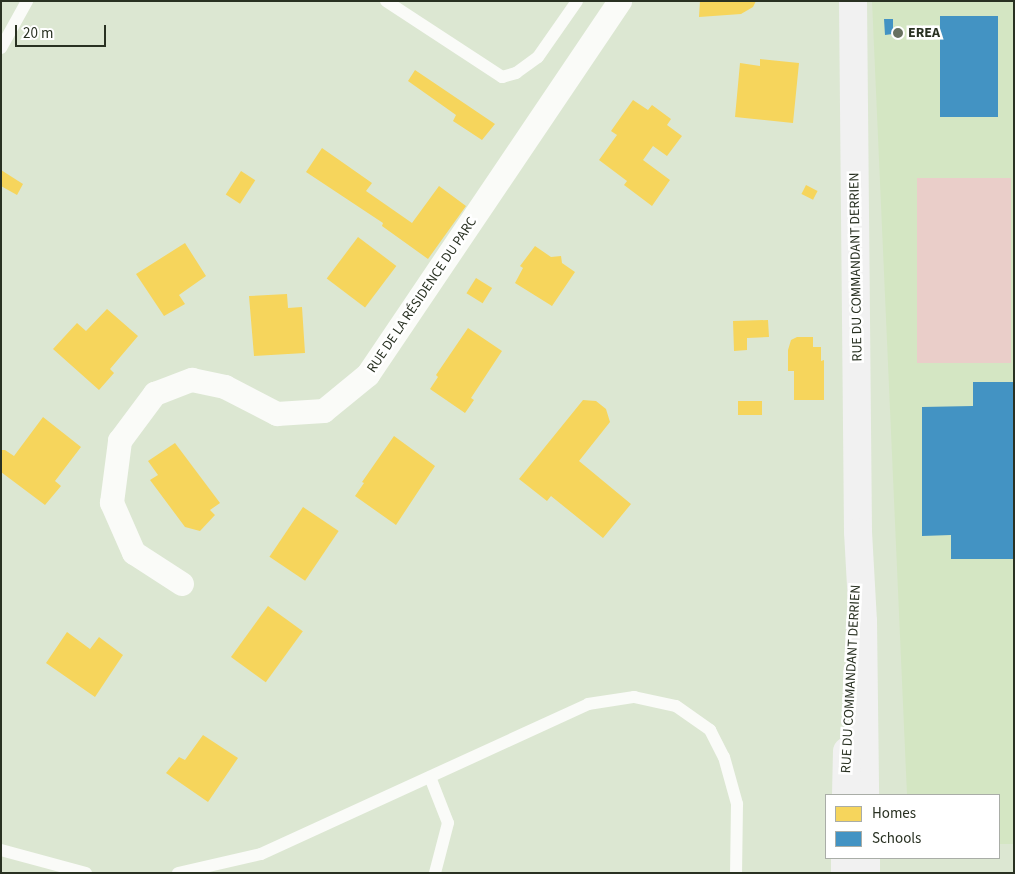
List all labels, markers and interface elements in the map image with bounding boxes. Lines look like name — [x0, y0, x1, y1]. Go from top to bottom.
scale bar — [18, 15, 109, 47]
text: 20 m — [23, 23, 53, 44]
place label: EREA — [908, 25, 940, 41]
marker: EREA — [892, 27, 904, 39]
street label: RUE DU COMMANDANT DERRIEN — [846, 172, 866, 362]
street label: RUE DE LA RÉSIDENCE DU PARC — [364, 214, 480, 376]
street label: RUE DU COMMANDANT DERRIEN — [838, 584, 864, 774]
legend — [825, 794, 1000, 859]
text: Homes — [872, 803, 916, 824]
text: Schools — [872, 828, 921, 849]

